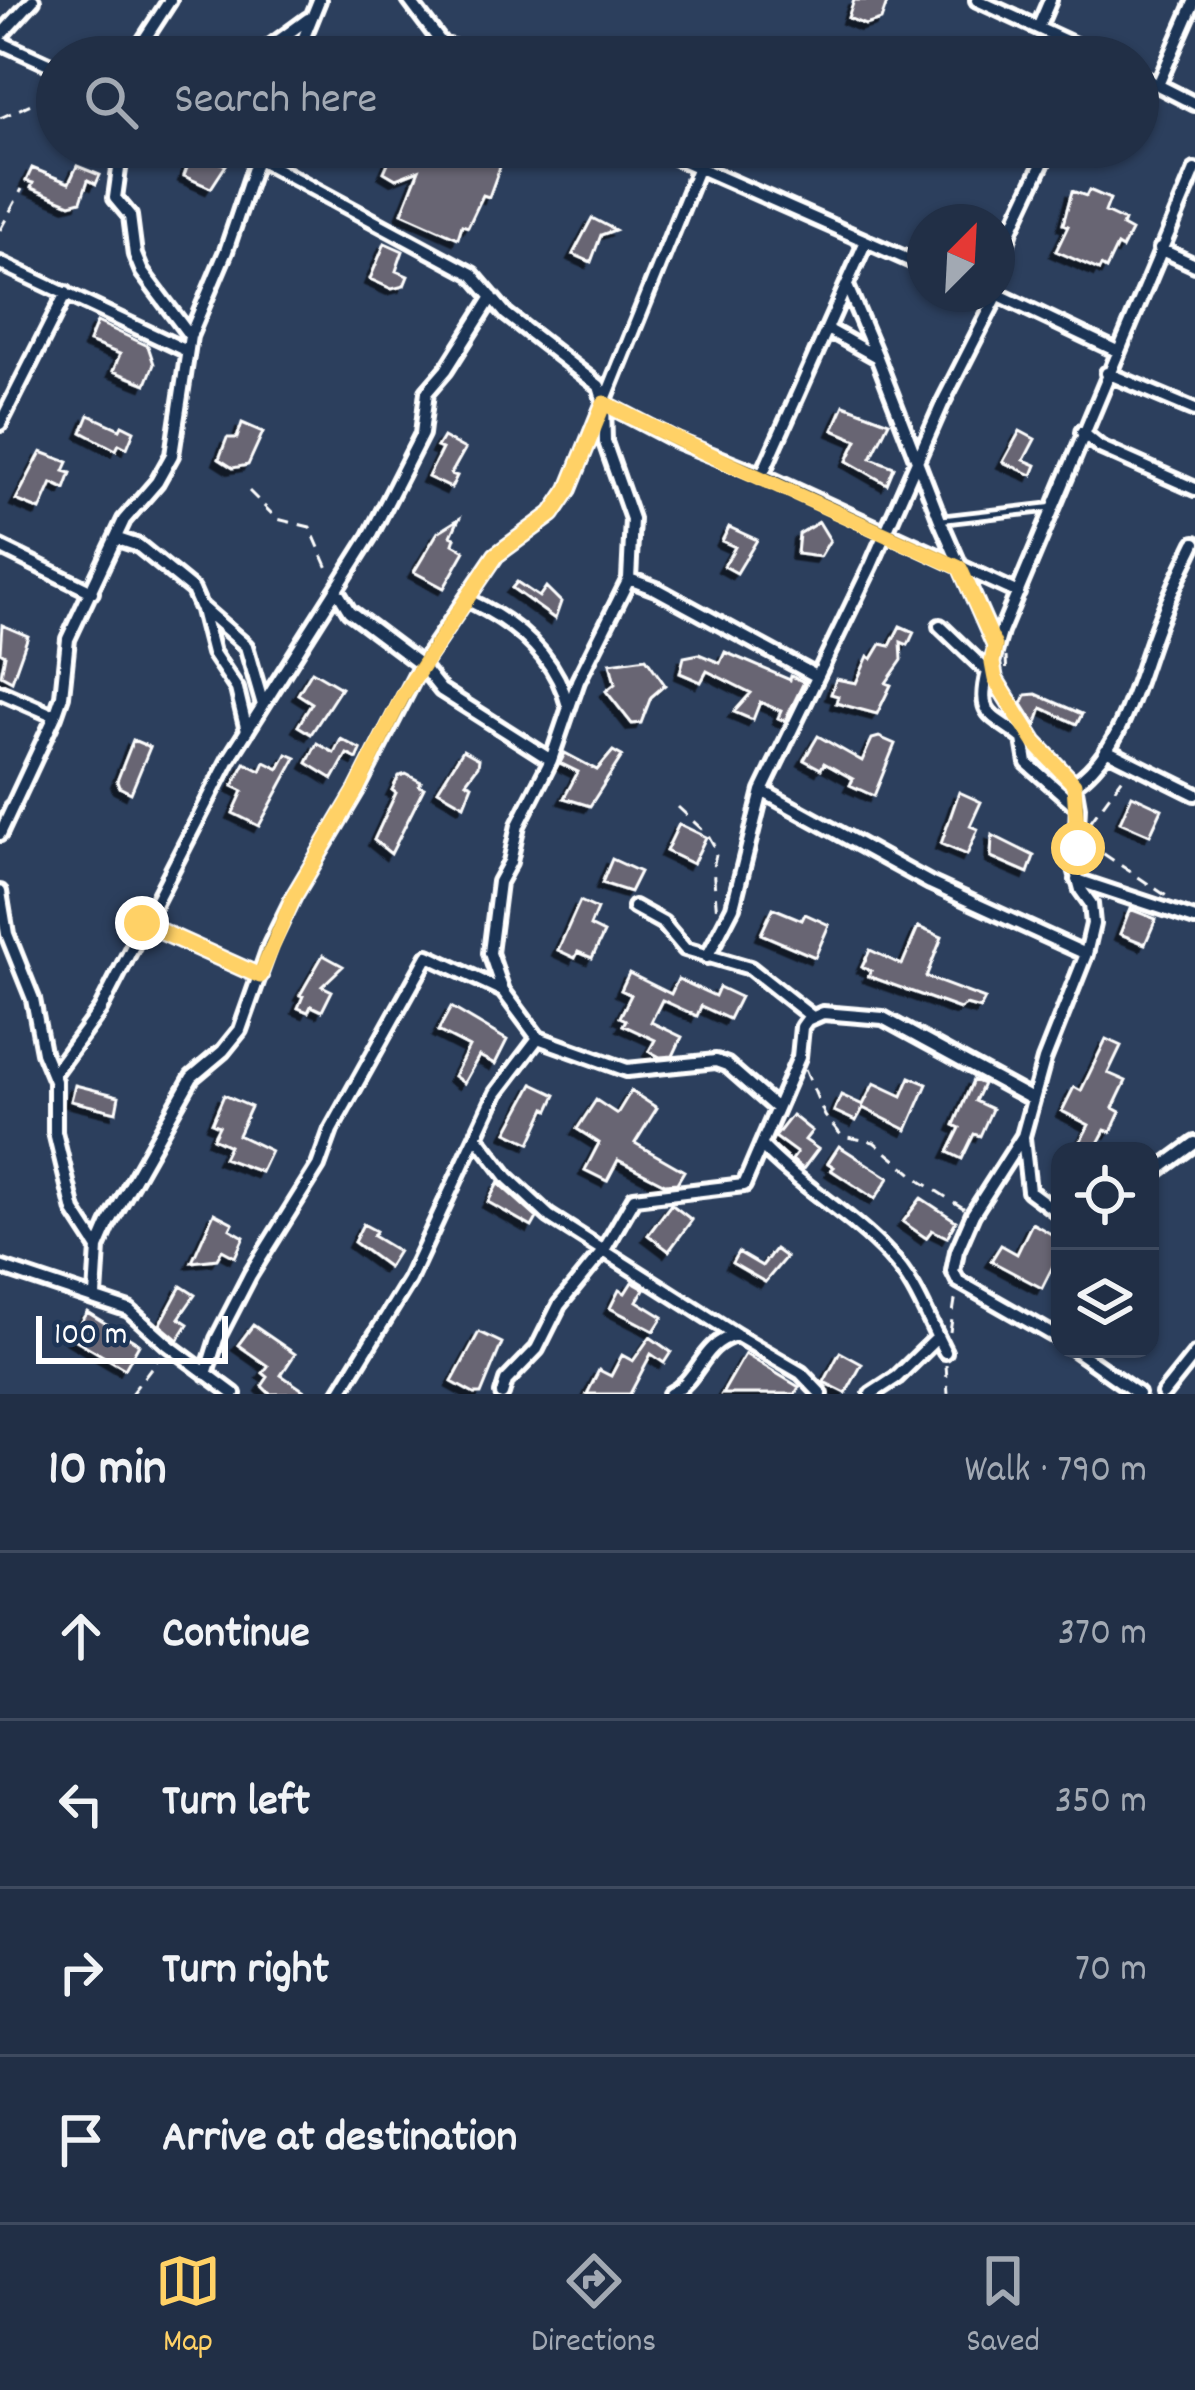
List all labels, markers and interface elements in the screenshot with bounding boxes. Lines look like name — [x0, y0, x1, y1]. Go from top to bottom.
search box — [36, 36, 1159, 168]
icon: search — [78, 69, 144, 135]
text: Search here — [174, 70, 377, 134]
north arrow — [907, 204, 1015, 312]
route start — [1051, 821, 1105, 875]
route end — [115, 896, 169, 950]
map controls — [1051, 1142, 1159, 1358]
button: locate — [1051, 1142, 1159, 1250]
button: layers — [1051, 1250, 1159, 1358]
scale bar — [36, 1310, 228, 1363]
text: 100 m — [54, 1313, 127, 1360]
text: 10 min — [48, 1436, 167, 1508]
text: Walk · 790 m — [964, 1445, 1147, 1500]
icon: ahead — [48, 1603, 114, 1669]
text: Continue — [162, 1604, 310, 1668]
text: 370 m — [1058, 1608, 1147, 1663]
icon: left — [48, 1771, 114, 1837]
text: Turn left — [162, 1772, 310, 1836]
text: 350 m — [1055, 1776, 1147, 1831]
icon: right — [48, 1939, 114, 2005]
text: Turn right — [162, 1940, 329, 2004]
text: 70 m — [1075, 1944, 1147, 1999]
icon: arrive — [48, 2107, 114, 2173]
text: Arrive at destination — [162, 2108, 517, 2172]
tab: Map — [155, 2248, 221, 2367]
tab: Directions — [531, 2248, 656, 2367]
tab: Saved — [966, 2248, 1040, 2367]

